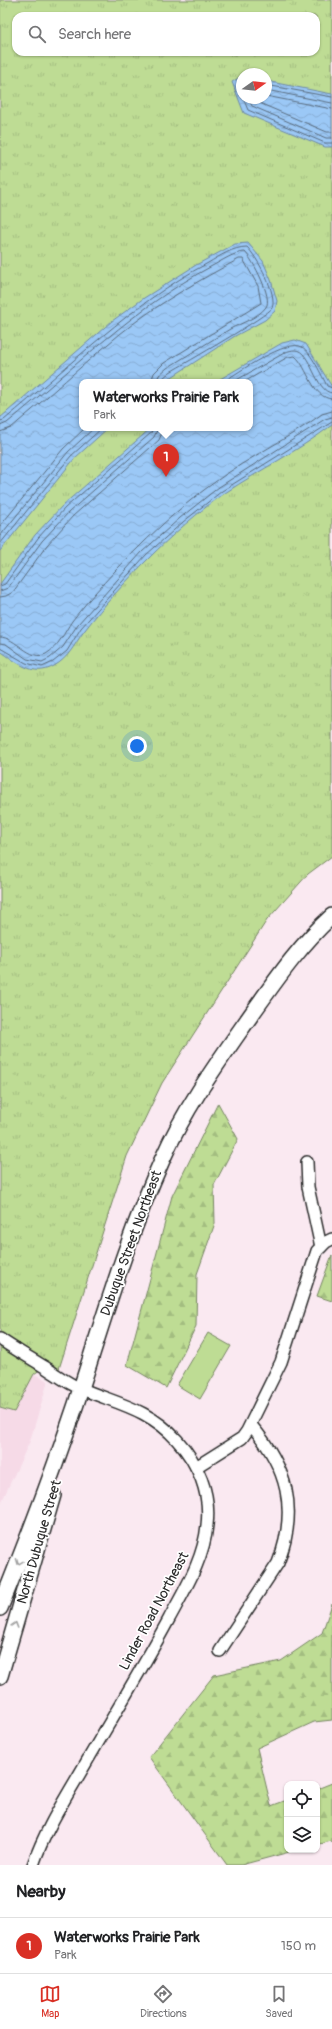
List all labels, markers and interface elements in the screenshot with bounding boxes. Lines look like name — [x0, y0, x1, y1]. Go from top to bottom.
search box — [12, 12, 320, 56]
icon: search — [26, 23, 48, 45]
text: Search here — [58, 25, 131, 44]
north arrow — [236, 68, 272, 104]
popup — [79, 379, 253, 431]
text: Waterworks Prairie Park — [93, 388, 239, 407]
text: Park — [93, 407, 116, 423]
pin: 1 — [153, 444, 179, 477]
your location — [127, 736, 147, 756]
street label: Dubuque Street Northeast — [97, 1168, 165, 1318]
street label: North Dubuque Street — [13, 1478, 65, 1606]
street label: Linder Road Northeast — [116, 1549, 193, 1673]
one-way arrow — [15, 1558, 23, 1565]
one-way arrow — [10, 1622, 19, 1629]
map controls — [284, 1781, 320, 1853]
button: locate — [284, 1781, 320, 1817]
button: layers — [284, 1817, 320, 1853]
text: Nearby — [16, 1881, 65, 1902]
text: Waterworks Prairie Park — [54, 1928, 200, 1947]
text: 1 — [26, 1938, 32, 1954]
text: 150 m — [281, 1938, 316, 1954]
text: Park — [54, 1947, 77, 1963]
tab: Map — [39, 1983, 61, 2020]
tab: Directions — [140, 1983, 187, 2020]
tab: Saved — [265, 1983, 293, 2020]

